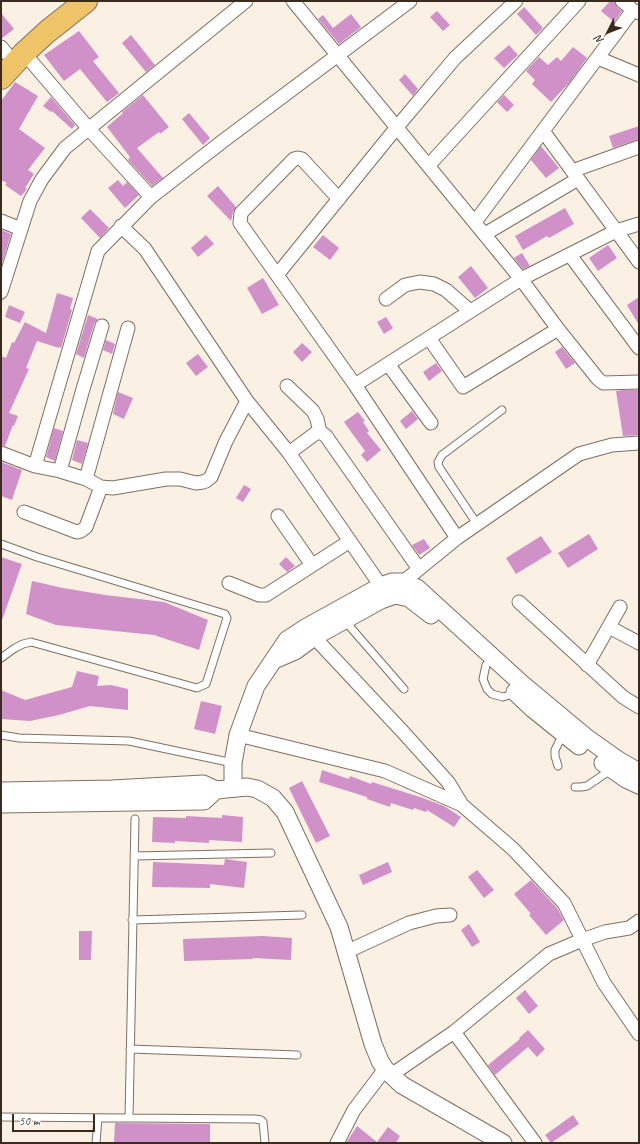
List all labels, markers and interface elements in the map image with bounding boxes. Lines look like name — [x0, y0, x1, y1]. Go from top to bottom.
north arrow — [588, 12, 628, 52]
text: N — [592, 33, 607, 47]
scale bar — [14, 1106, 97, 1132]
text: 50 m — [19, 1113, 39, 1129]

